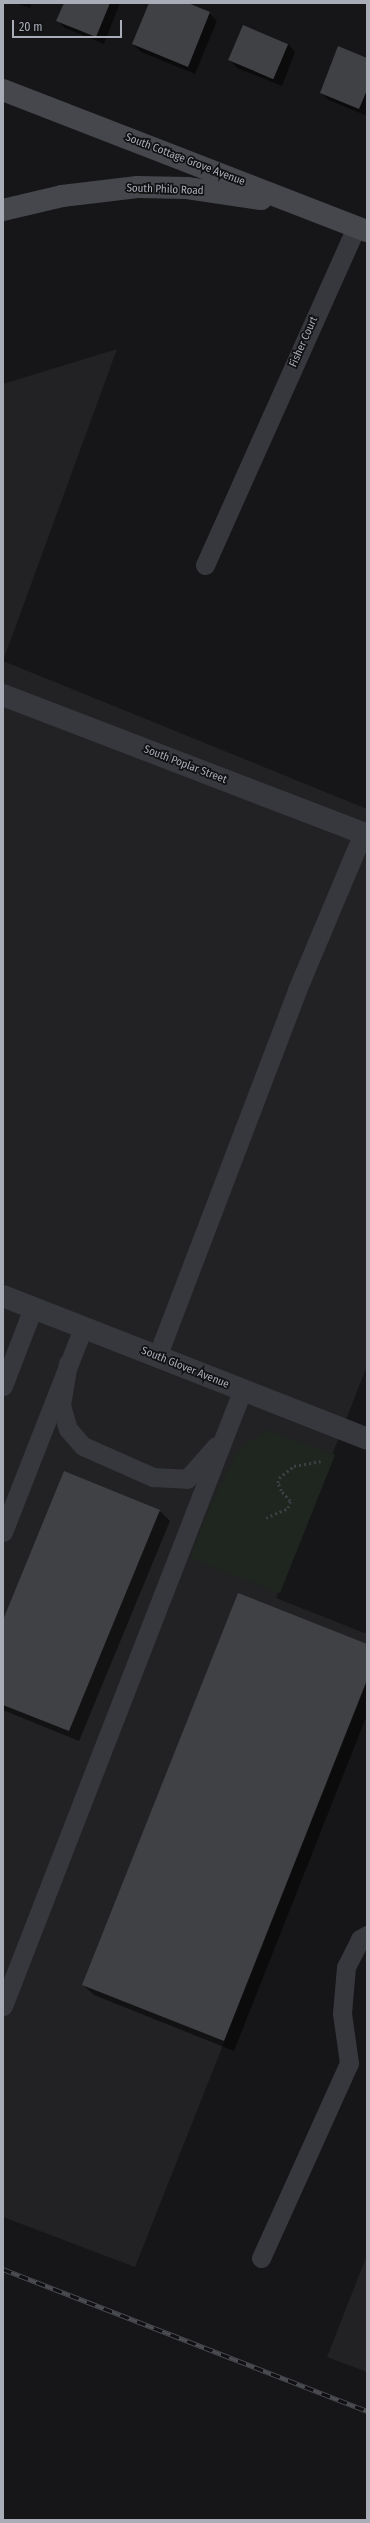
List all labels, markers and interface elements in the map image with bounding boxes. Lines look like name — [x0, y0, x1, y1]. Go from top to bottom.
scale bar — [14, 12, 124, 38]
text: 20 m — [19, 20, 43, 34]
street label: South Cottage Grove Avenue — [123, 131, 247, 189]
street label: South Philo Road — [126, 182, 204, 198]
street label: Fisher Court — [287, 315, 321, 369]
street label: South Poplar Street — [142, 743, 228, 787]
street label: South Glover Avenue — [139, 1344, 231, 1392]

